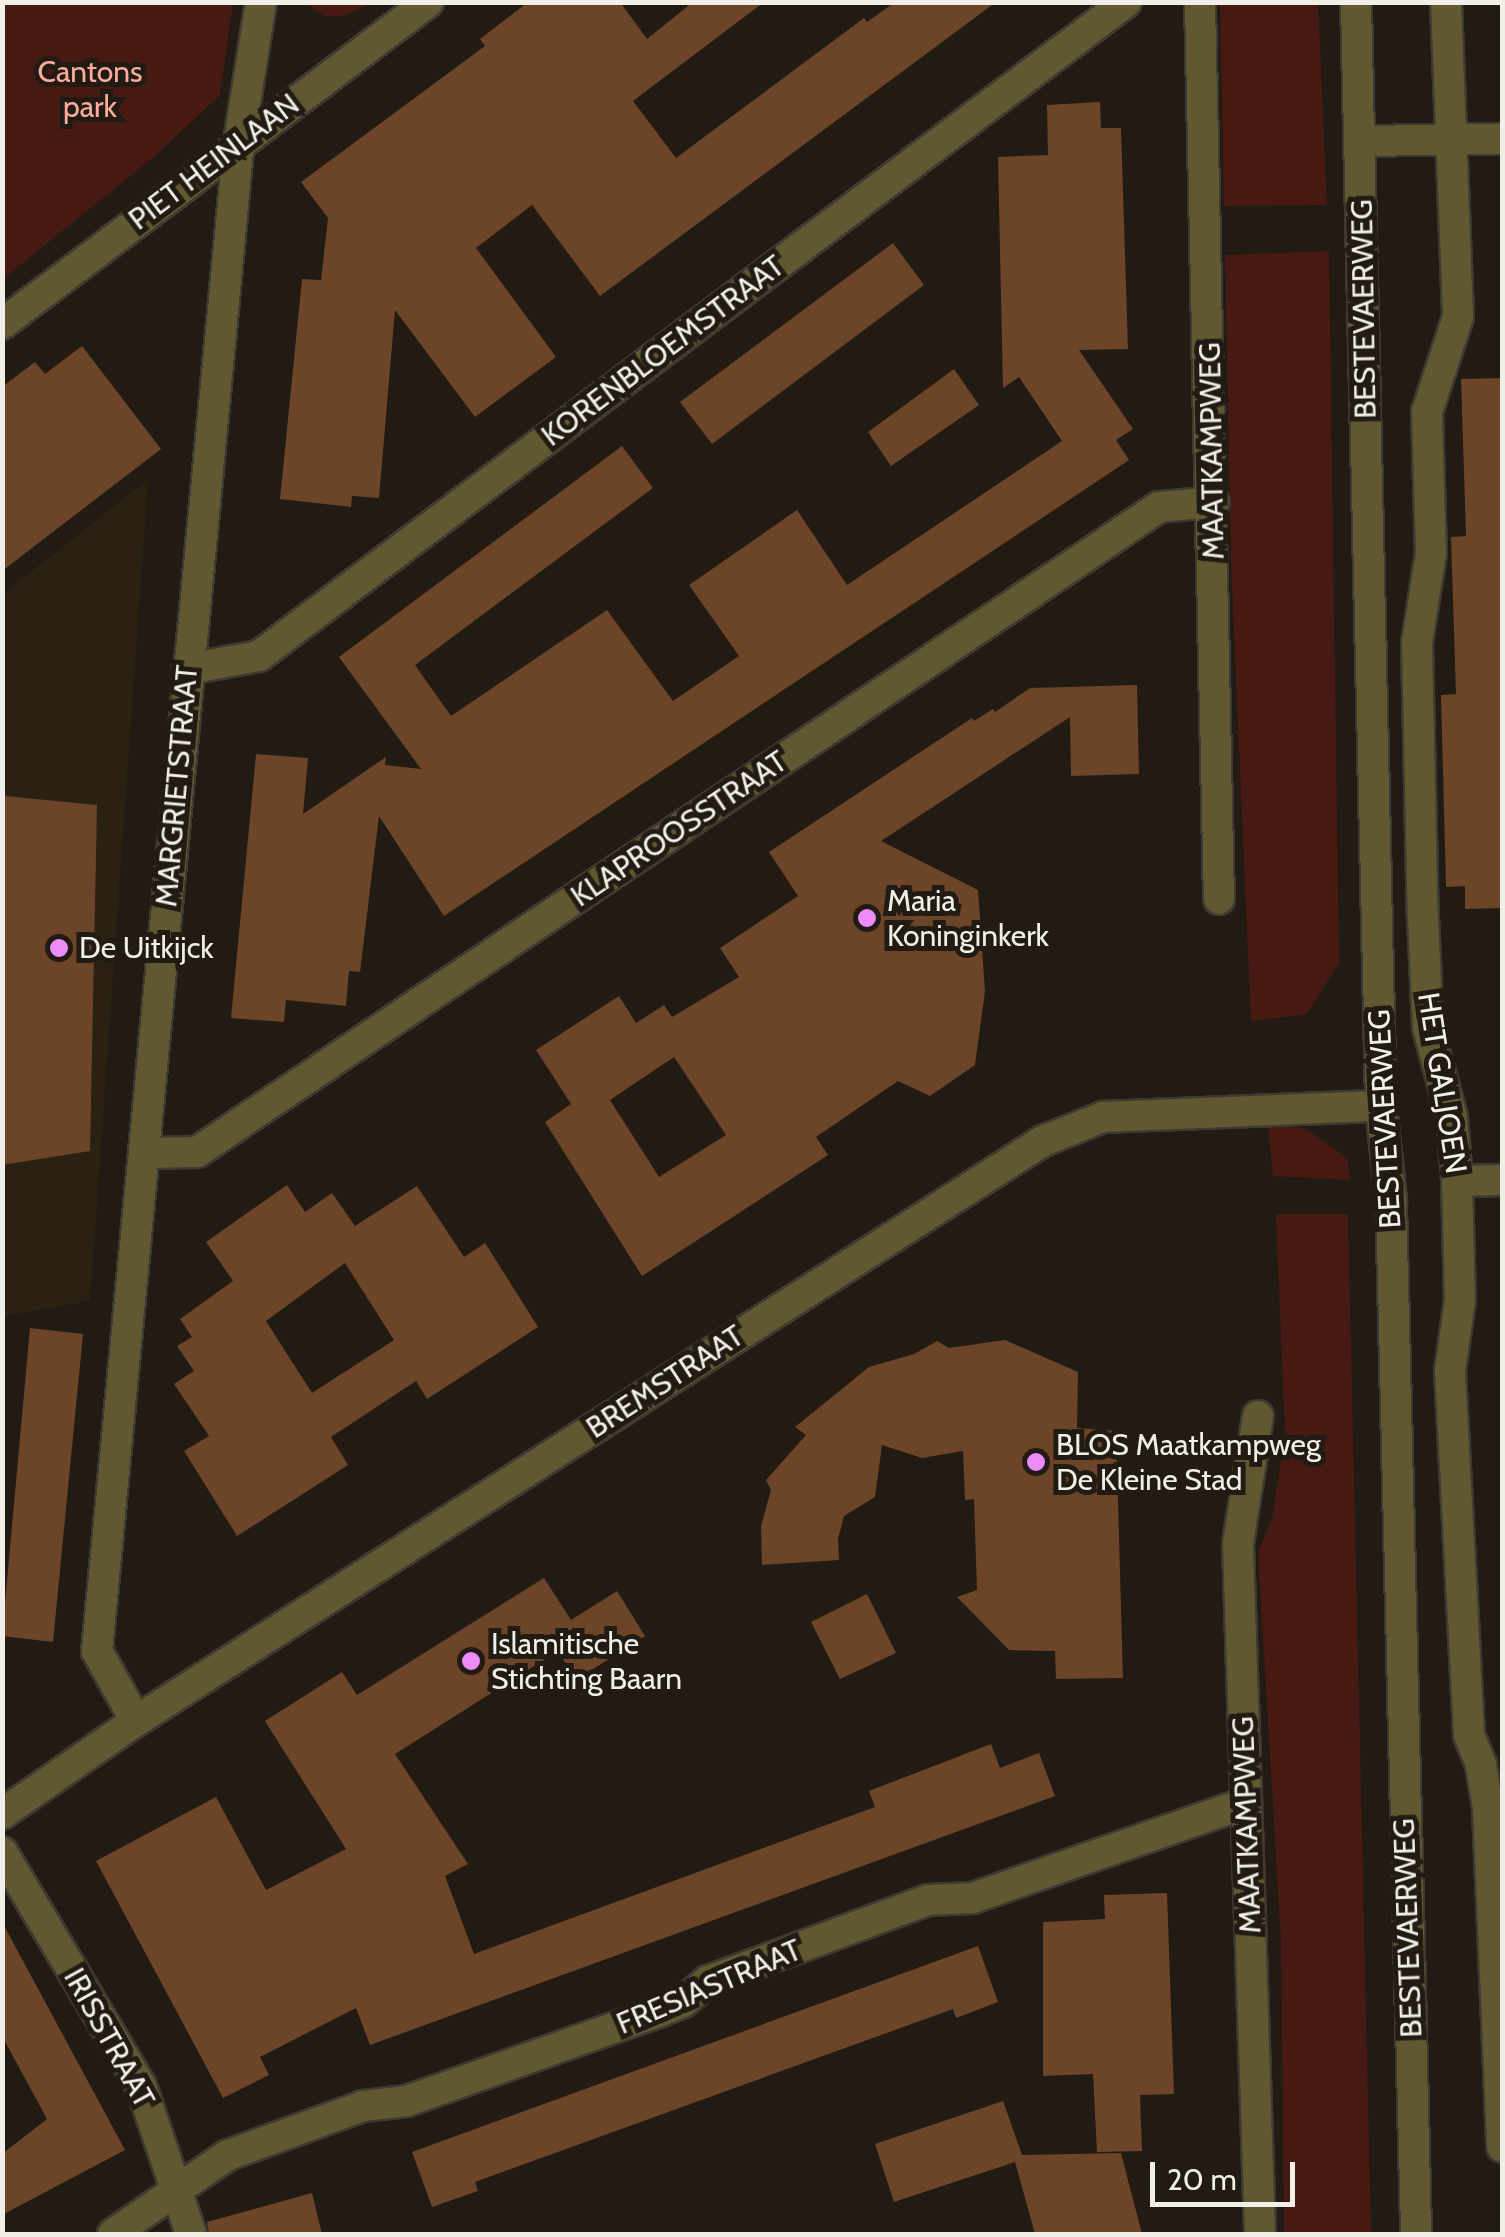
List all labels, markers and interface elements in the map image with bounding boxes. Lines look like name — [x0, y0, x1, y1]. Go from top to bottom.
park label: Cantons park — [37, 54, 143, 124]
street label: PIET HEINLAAN — [122, 86, 306, 238]
street label: BESTEVAERWEG — [1344, 199, 1384, 419]
street label: KORENBLOEMSTRAAT — [535, 248, 791, 454]
street label: MAATKAMPWEG — [1192, 342, 1232, 560]
street label: MARGRIETSTRAAT — [149, 664, 205, 908]
street label: KLAPROOSSTRAAT — [564, 744, 794, 914]
place label: Maria Koninginkerk — [887, 883, 1049, 954]
marker: Maria Koninginkerk — [856, 907, 878, 929]
place label: De Uitkijck — [79, 930, 214, 966]
marker: De Uitkijck — [48, 937, 70, 959]
street label: HET GALJOEN — [1410, 990, 1474, 1176]
street label: BESTEVAERWEG — [1361, 1008, 1409, 1230]
street label: BREMSTRAAT — [580, 1318, 750, 1446]
place label: BLOS Maatkampweg De Kleine Stad — [1056, 1427, 1321, 1498]
marker: BLOS Maatkampweg De Kleine Stad — [1025, 1451, 1047, 1473]
place label: Islamitische Stichting Baarn — [491, 1626, 682, 1696]
marker: Islamitische Stichting Baarn — [460, 1650, 482, 1672]
street label: MAATKAMPWEG — [1225, 1716, 1269, 1934]
street label: BESTEVAERWEG — [1386, 1818, 1430, 2038]
street label: FRESIASTRAAT — [611, 1932, 807, 2042]
street label: IRISSTRAAT — [56, 1962, 162, 2114]
scale bar — [1155, 2142, 1300, 2204]
text: 20 m — [1167, 2161, 1237, 2198]

